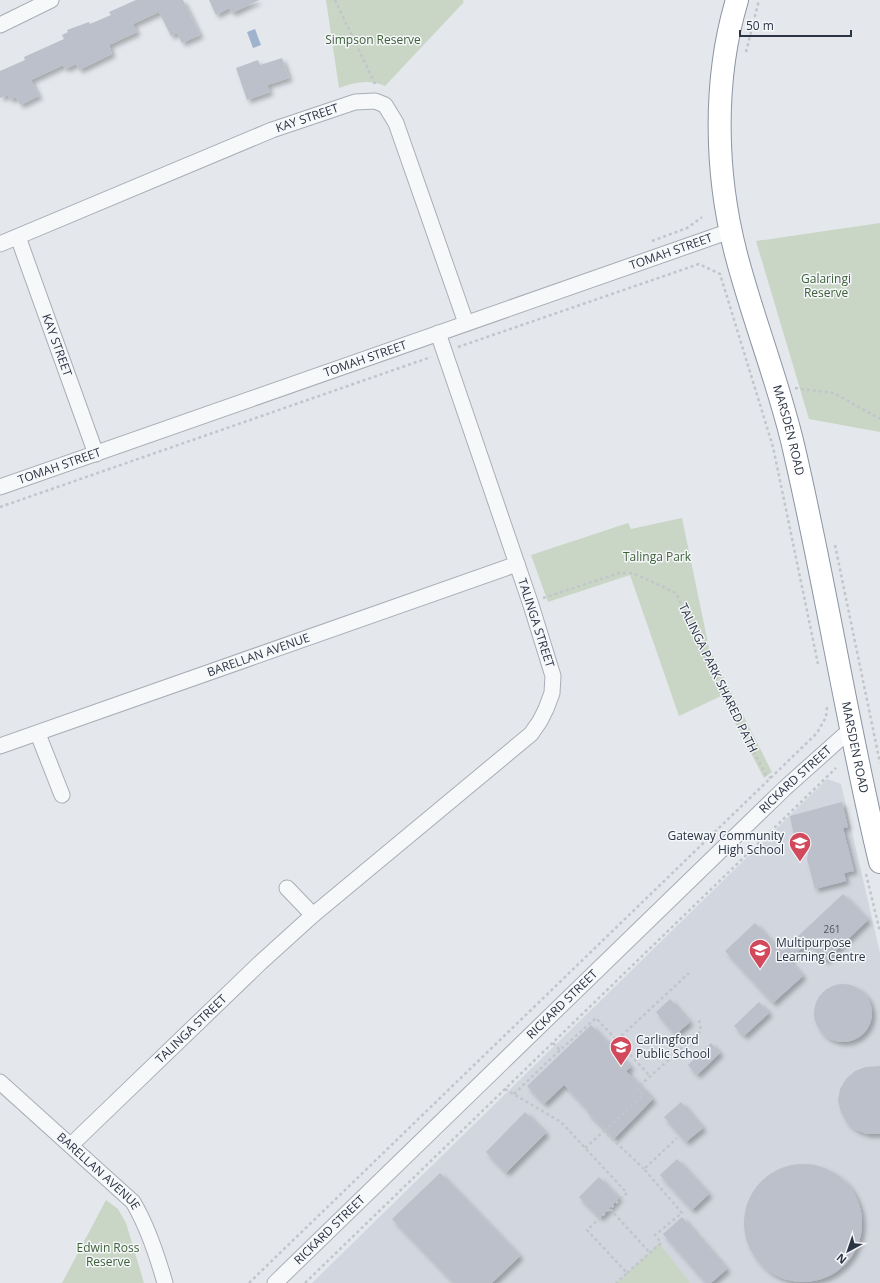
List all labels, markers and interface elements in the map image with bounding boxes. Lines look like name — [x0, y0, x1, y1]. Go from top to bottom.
scale bar — [740, 12, 851, 38]
text: 50 m — [746, 17, 774, 34]
park label: Simpson Reserve — [325, 31, 421, 48]
street label: KAY STREET — [273, 99, 341, 136]
street label: TOMAH STREET — [627, 229, 715, 274]
park label: Galaringi Reserve — [801, 270, 851, 301]
street label: KAY STREET — [38, 311, 77, 379]
street label: TOMAH STREET — [321, 336, 409, 381]
street label: MARSDEN ROAD — [769, 383, 809, 477]
street label: TOMAH STREET — [15, 443, 103, 488]
park label: Talinga Park — [623, 548, 692, 565]
street label: TALINGA STREET — [514, 576, 559, 670]
street label: TALINGA PARK SHARED PATH — [675, 600, 762, 755]
street label: BARELLAN AVENUE — [205, 629, 312, 680]
street label: MARSDEN ROAD — [838, 700, 873, 795]
street label: RICKARD STREET — [755, 741, 835, 817]
place label: Gateway Community High School — [667, 827, 785, 858]
school or university icon: Gateway Community High School — [787, 830, 813, 863]
house number: 261 — [823, 922, 841, 936]
place label: Multipurpose Learning Centre — [776, 934, 866, 965]
school or university icon: Multipurpose Learning Centre — [747, 937, 773, 970]
street label: RICKARD STREET — [522, 965, 601, 1043]
street label: TALINGA STREET — [152, 990, 231, 1067]
place label: Carlingford Public School — [636, 1031, 710, 1062]
school or university icon: Carlingford Public School — [608, 1034, 634, 1067]
street label: BARELLAN AVENUE — [53, 1128, 145, 1213]
street label: RICKARD STREET — [290, 1191, 369, 1268]
north arrow — [828, 1231, 868, 1271]
park label: Edwin Ross Reserve — [77, 1239, 140, 1270]
text: N — [833, 1250, 850, 1268]

